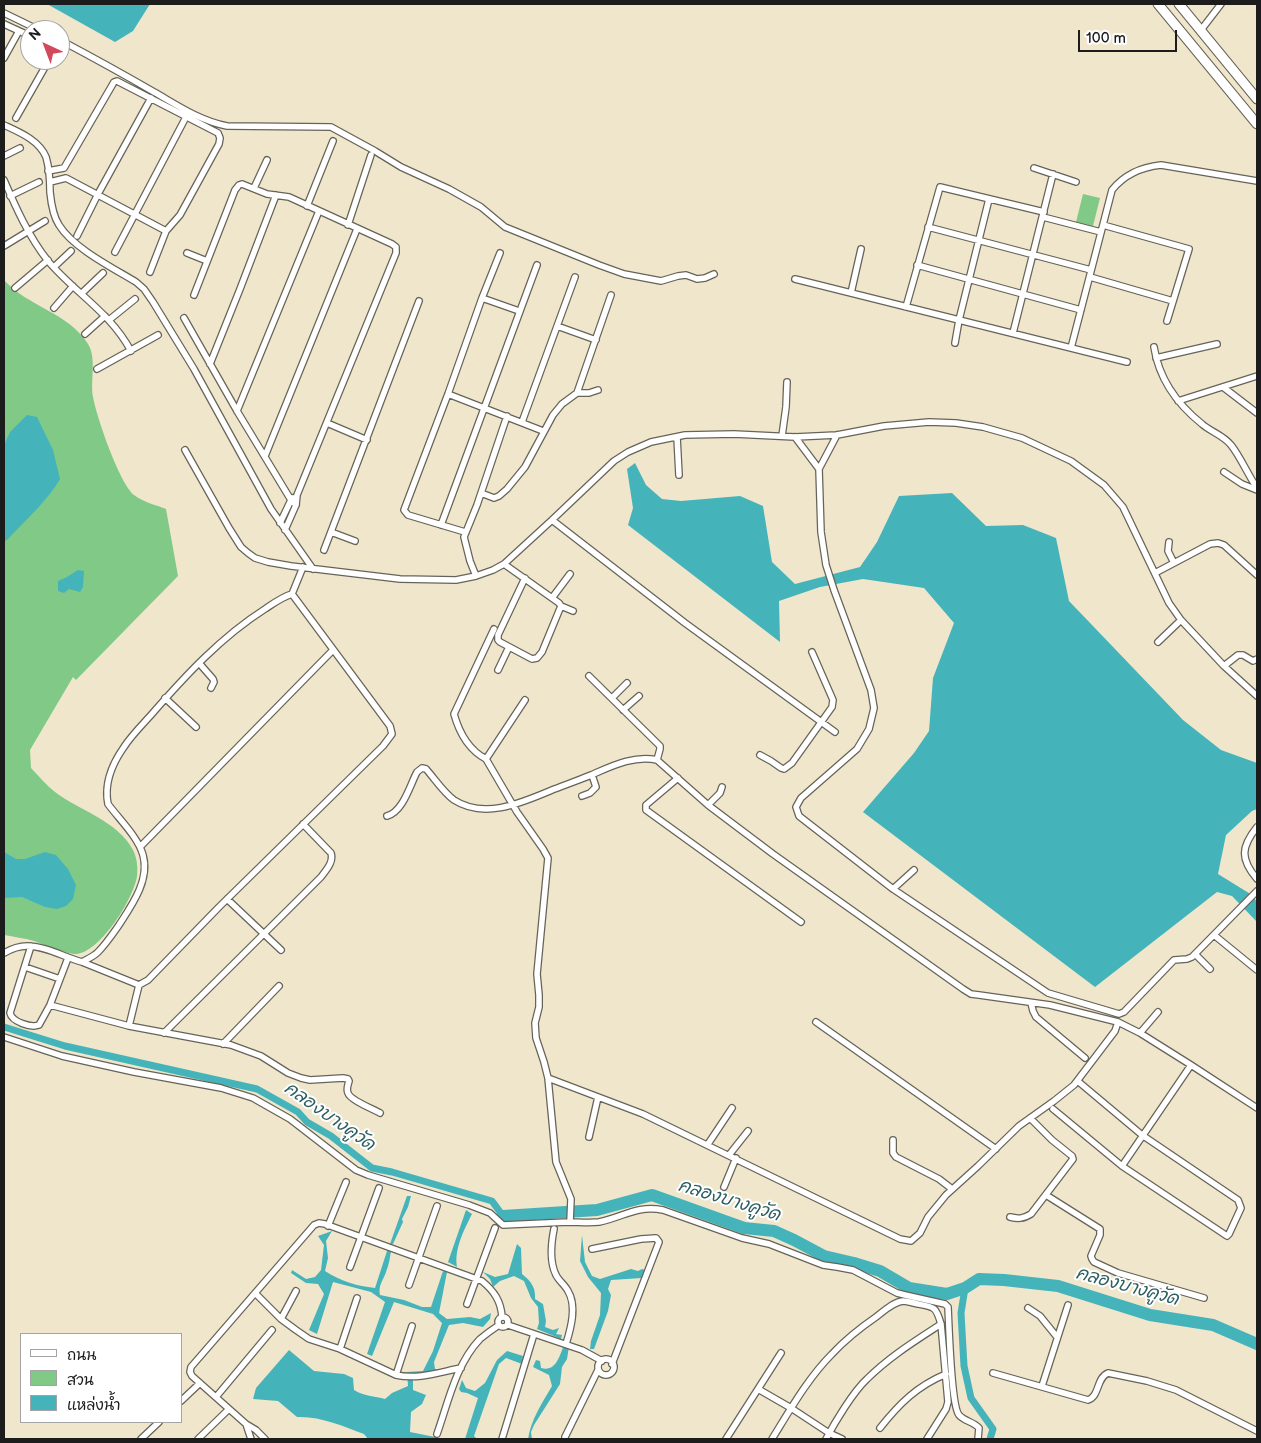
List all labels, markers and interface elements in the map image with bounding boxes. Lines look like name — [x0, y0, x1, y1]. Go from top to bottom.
north arrow — [20, 20, 70, 70]
scale bar — [1081, 20, 1180, 52]
text: N — [25, 25, 45, 44]
text: 100 m — [1086, 29, 1126, 48]
water label: คลองบางคูวัด — [280, 1078, 378, 1156]
water label: คลองบางคูวัด — [675, 1175, 783, 1227]
water label: คลองบางคูวัด — [1073, 1263, 1181, 1311]
legend — [20, 1333, 182, 1423]
text: ถนน — [67, 1346, 96, 1365]
text: สวน — [67, 1371, 94, 1390]
text: แหล่งน้ำ — [67, 1396, 121, 1415]

